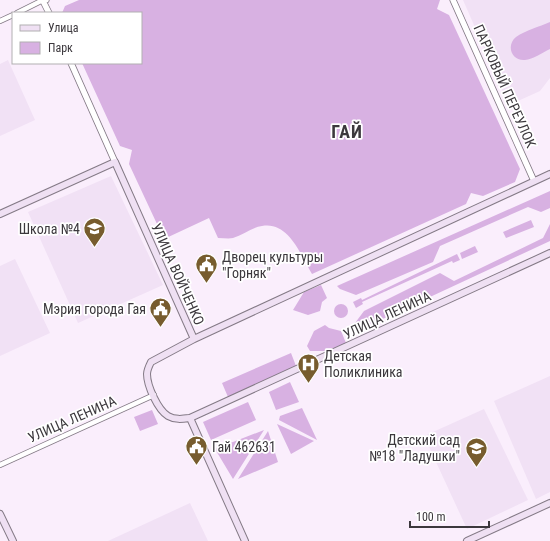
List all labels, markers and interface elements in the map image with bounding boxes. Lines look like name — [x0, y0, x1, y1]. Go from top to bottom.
legend — [12, 12, 142, 64]
text: Улица — [48, 21, 79, 35]
street label: ПАРКОВЫЙ ПЕРЕУЛОК — [471, 22, 539, 150]
text: Парк — [48, 41, 73, 55]
district label: ГАЙ — [331, 121, 363, 142]
school or university icon: Школа №4 — [82, 216, 108, 249]
place label: Школа №4 — [19, 221, 80, 237]
street label: УЛИЦА ВОЙЧЕНКО — [148, 221, 208, 327]
place label: Дворец культуры "Горняк" — [222, 249, 323, 281]
public building icon: Дворец культуры "Горняк" — [194, 252, 220, 285]
street label: УЛИЦА ЛЕНИНА — [341, 288, 433, 342]
public building icon: Мэрия города Гая — [148, 296, 174, 329]
place label: Мэрия города Гая — [43, 301, 146, 317]
place label: Детская Поликлиника — [324, 348, 403, 380]
hospital icon: Детская Поликлиника — [295, 351, 321, 384]
street label: УЛИЦА ЛЕНИНА — [25, 392, 119, 446]
place label: Детский сад №18 "Ладушки" — [369, 432, 460, 464]
public building icon: Гай 462631 — [183, 434, 209, 467]
school or university icon: Детский сад №18 "Ладушки" — [463, 435, 489, 468]
place label: Гай 462631 — [212, 439, 276, 455]
scale bar — [410, 503, 489, 529]
text: 100 m — [416, 510, 446, 524]

